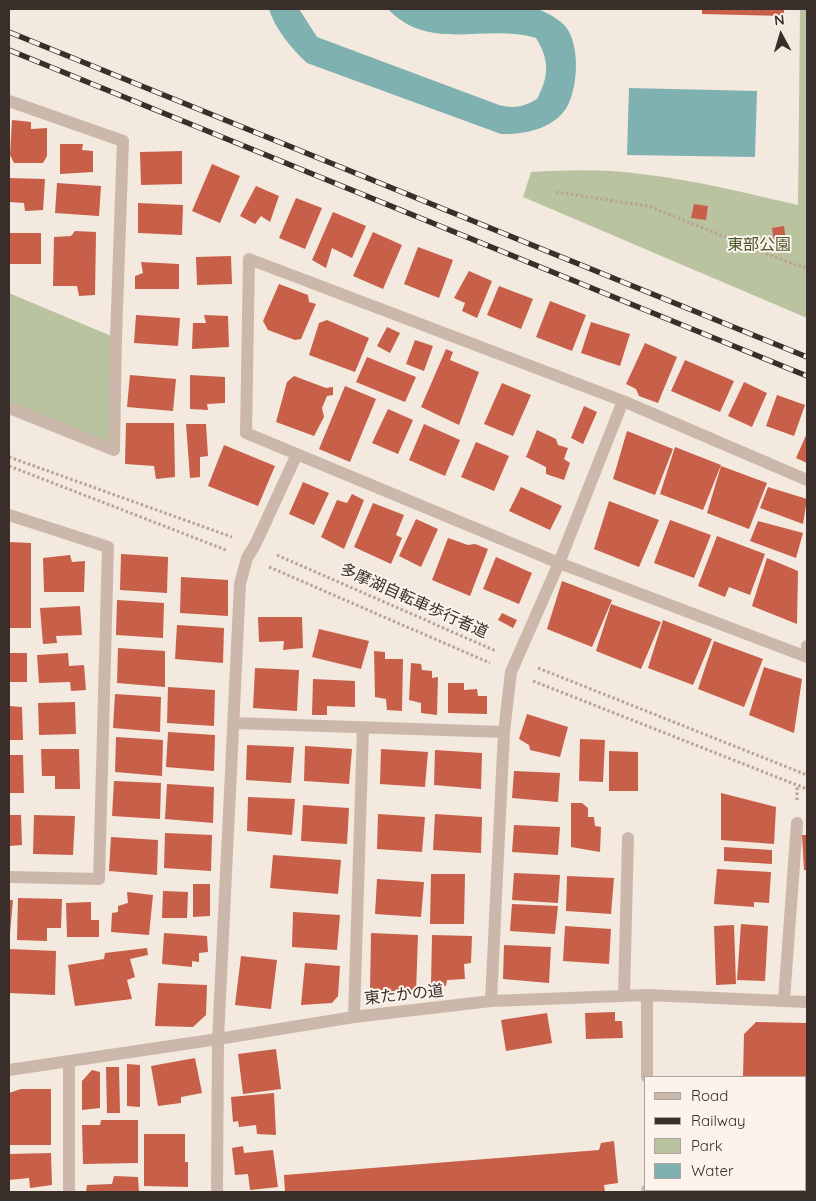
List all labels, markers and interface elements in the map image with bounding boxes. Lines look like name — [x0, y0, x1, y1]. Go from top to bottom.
north arrow — [756, 10, 806, 60]
text: N — [773, 11, 785, 30]
park label: 東部公園 — [727, 235, 791, 255]
street label: 多摩湖自転車歩行者道 — [337, 560, 491, 642]
street label: 東たかの道 — [363, 981, 445, 1009]
legend — [644, 1076, 806, 1191]
text: Road — [691, 1086, 728, 1105]
text: Railway — [691, 1111, 746, 1130]
text: Park — [691, 1136, 723, 1155]
text: Water — [691, 1161, 734, 1180]

